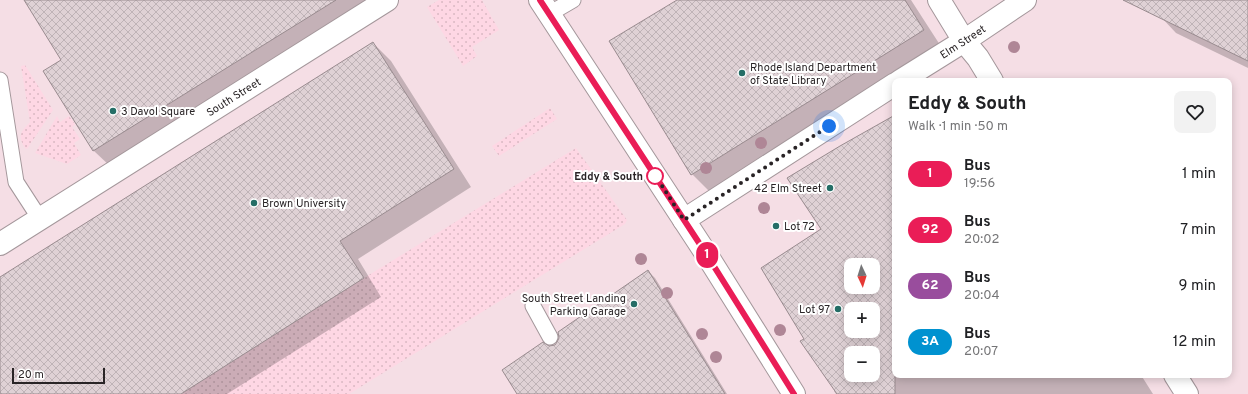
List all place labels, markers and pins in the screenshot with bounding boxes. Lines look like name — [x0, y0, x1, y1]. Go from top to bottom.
place label: Rhode Island Department of State Library — [750, 61, 876, 88]
marker: Rhode Island Department of State Library — [737, 68, 747, 78]
place label: 3 Davol Square — [121, 105, 195, 119]
marker: 3 Davol Square — [108, 106, 118, 116]
marker: Eddy & South — [646, 167, 664, 185]
place label: Eddy & South — [574, 170, 643, 184]
place label: 42 Elm Street — [754, 182, 822, 196]
marker: 42 Elm Street — [825, 183, 835, 193]
place label: Brown University — [262, 197, 346, 211]
marker: Brown University — [249, 198, 259, 208]
place label: Lot 72 — [784, 220, 815, 234]
marker: Lot 72 — [771, 221, 781, 231]
place label: South Street Landing Parking Garage — [522, 292, 626, 319]
marker: South Street Landing Parking Garage — [629, 299, 639, 309]
place label: Lot 97 — [799, 303, 830, 317]
marker: Lot 97 — [833, 304, 843, 314]

